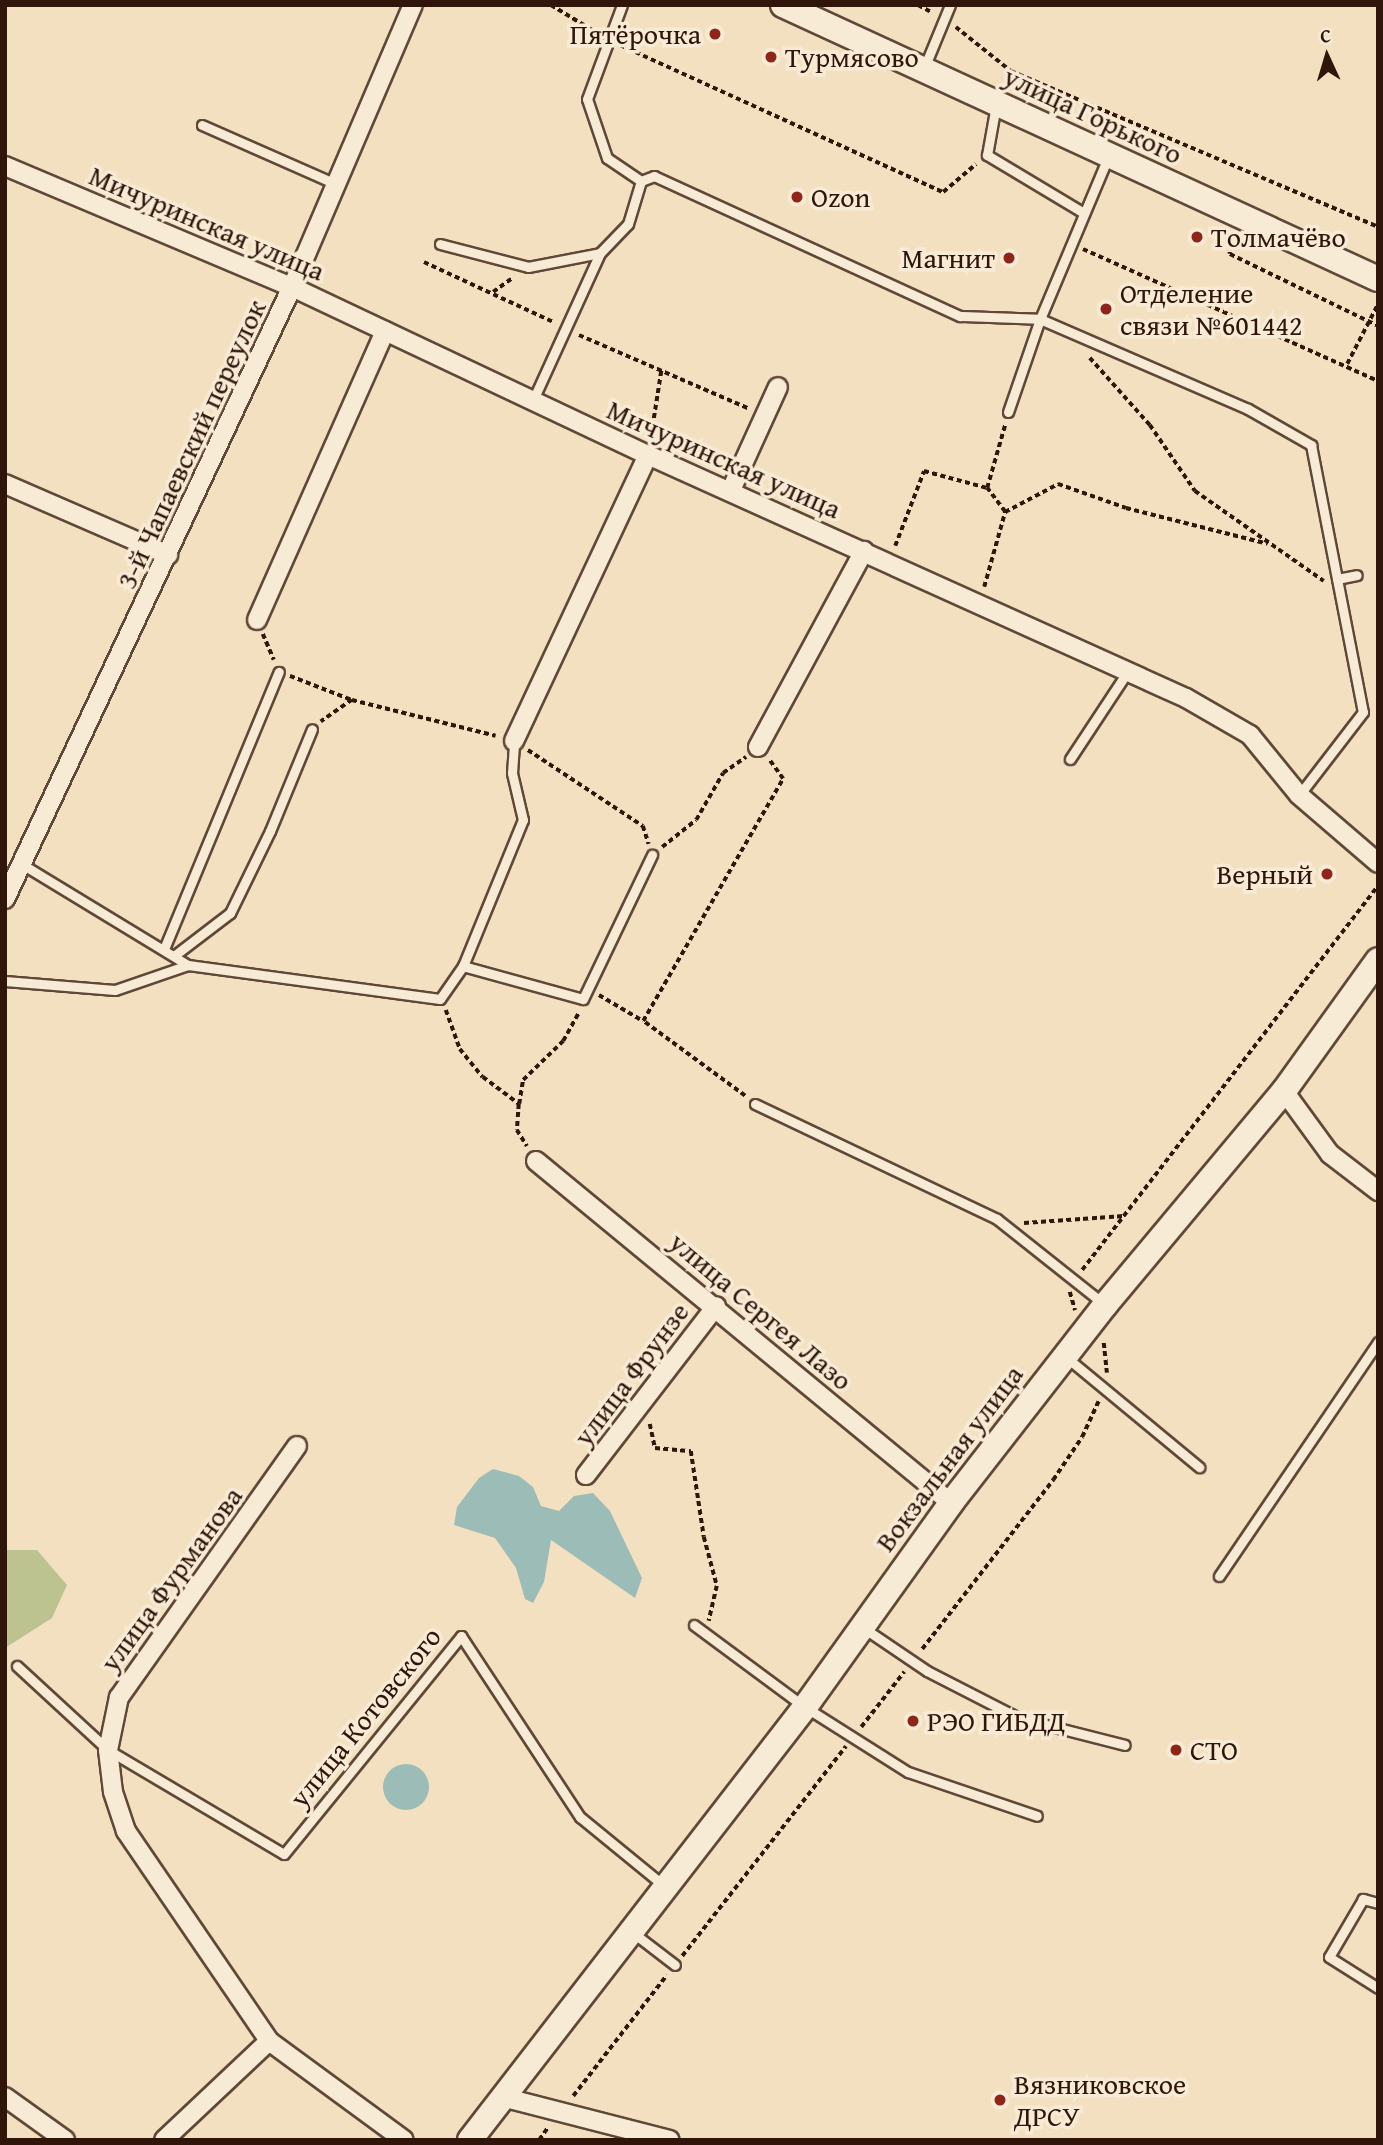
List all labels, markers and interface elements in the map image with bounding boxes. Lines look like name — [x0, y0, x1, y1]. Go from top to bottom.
place label: Пятёрочка — [570, 17, 701, 51]
north arrow — [1292, 21, 1362, 91]
text: С — [1319, 21, 1332, 49]
marker: Пятёрочка — [707, 26, 723, 42]
place label: Турмясово — [785, 40, 919, 74]
marker: Турмясово — [763, 49, 779, 65]
street label: улица Горького — [998, 59, 1188, 171]
street label: Мичуринская улица — [84, 158, 330, 288]
place label: Ozon — [811, 180, 870, 214]
marker: Ozon — [789, 189, 805, 205]
place label: Толмачёво — [1211, 220, 1346, 254]
marker: Толмачёво — [1189, 229, 1205, 245]
place label: Магнит — [901, 241, 995, 275]
marker: Магнит — [1001, 250, 1017, 266]
place label: Отделение связи №601442 — [1120, 276, 1303, 342]
street label: 3-й Чапаевский переулок — [109, 294, 273, 594]
marker: Отделение связи №601442 — [1098, 301, 1114, 317]
street label: Мичуринская улица — [602, 392, 846, 526]
place label: Верный — [1216, 857, 1313, 891]
marker: Верный — [1319, 866, 1335, 882]
street label: улица Сергея Лазо — [663, 1225, 859, 1397]
street label: улица Фрунзе — [566, 1296, 696, 1452]
street label: Вокзальная улица — [868, 1358, 1030, 1558]
street label: улица Фурманова — [93, 1480, 249, 1678]
street label: улица Котовского — [282, 1620, 448, 1814]
place label: РЭО ГИБДД — [927, 1704, 1065, 1738]
marker: РЭО ГИБДД — [905, 1713, 921, 1729]
place label: СТО — [1190, 1733, 1238, 1767]
marker: СТО — [1168, 1742, 1184, 1758]
place label: Вязниковское ДРСУ — [1014, 2067, 1186, 2133]
marker: Вязниковское ДРСУ — [992, 2092, 1008, 2108]

